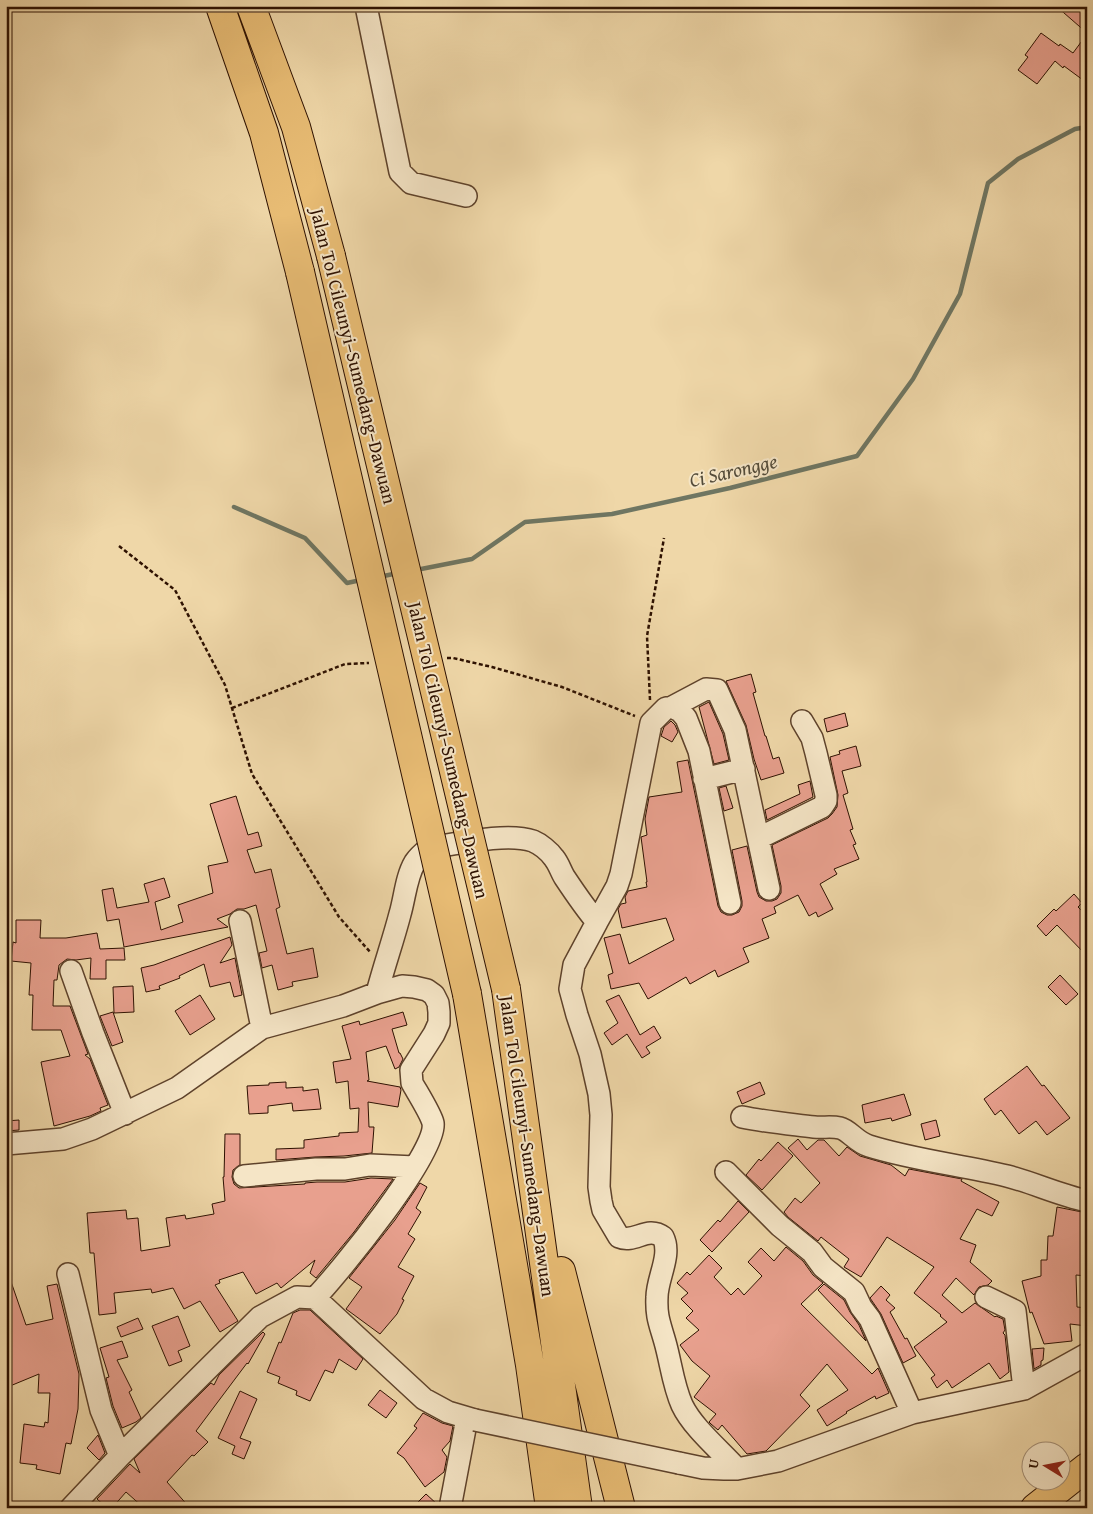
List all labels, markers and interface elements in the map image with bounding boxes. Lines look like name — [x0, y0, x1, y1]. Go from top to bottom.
street label: Jalan Tol Cileunyi–Sumedang–Dawuan — [303, 203, 404, 507]
water label: Ci Sarongge — [686, 446, 780, 494]
street label: Jalan Tol Cileunyi–Sumedang–Dawuan — [401, 597, 497, 901]
street label: Jalan Tol Cileunyi–Sumedang–Dawuan — [493, 992, 563, 1299]
north arrow — [1020, 1442, 1070, 1492]
text: U — [1023, 1457, 1044, 1470]

